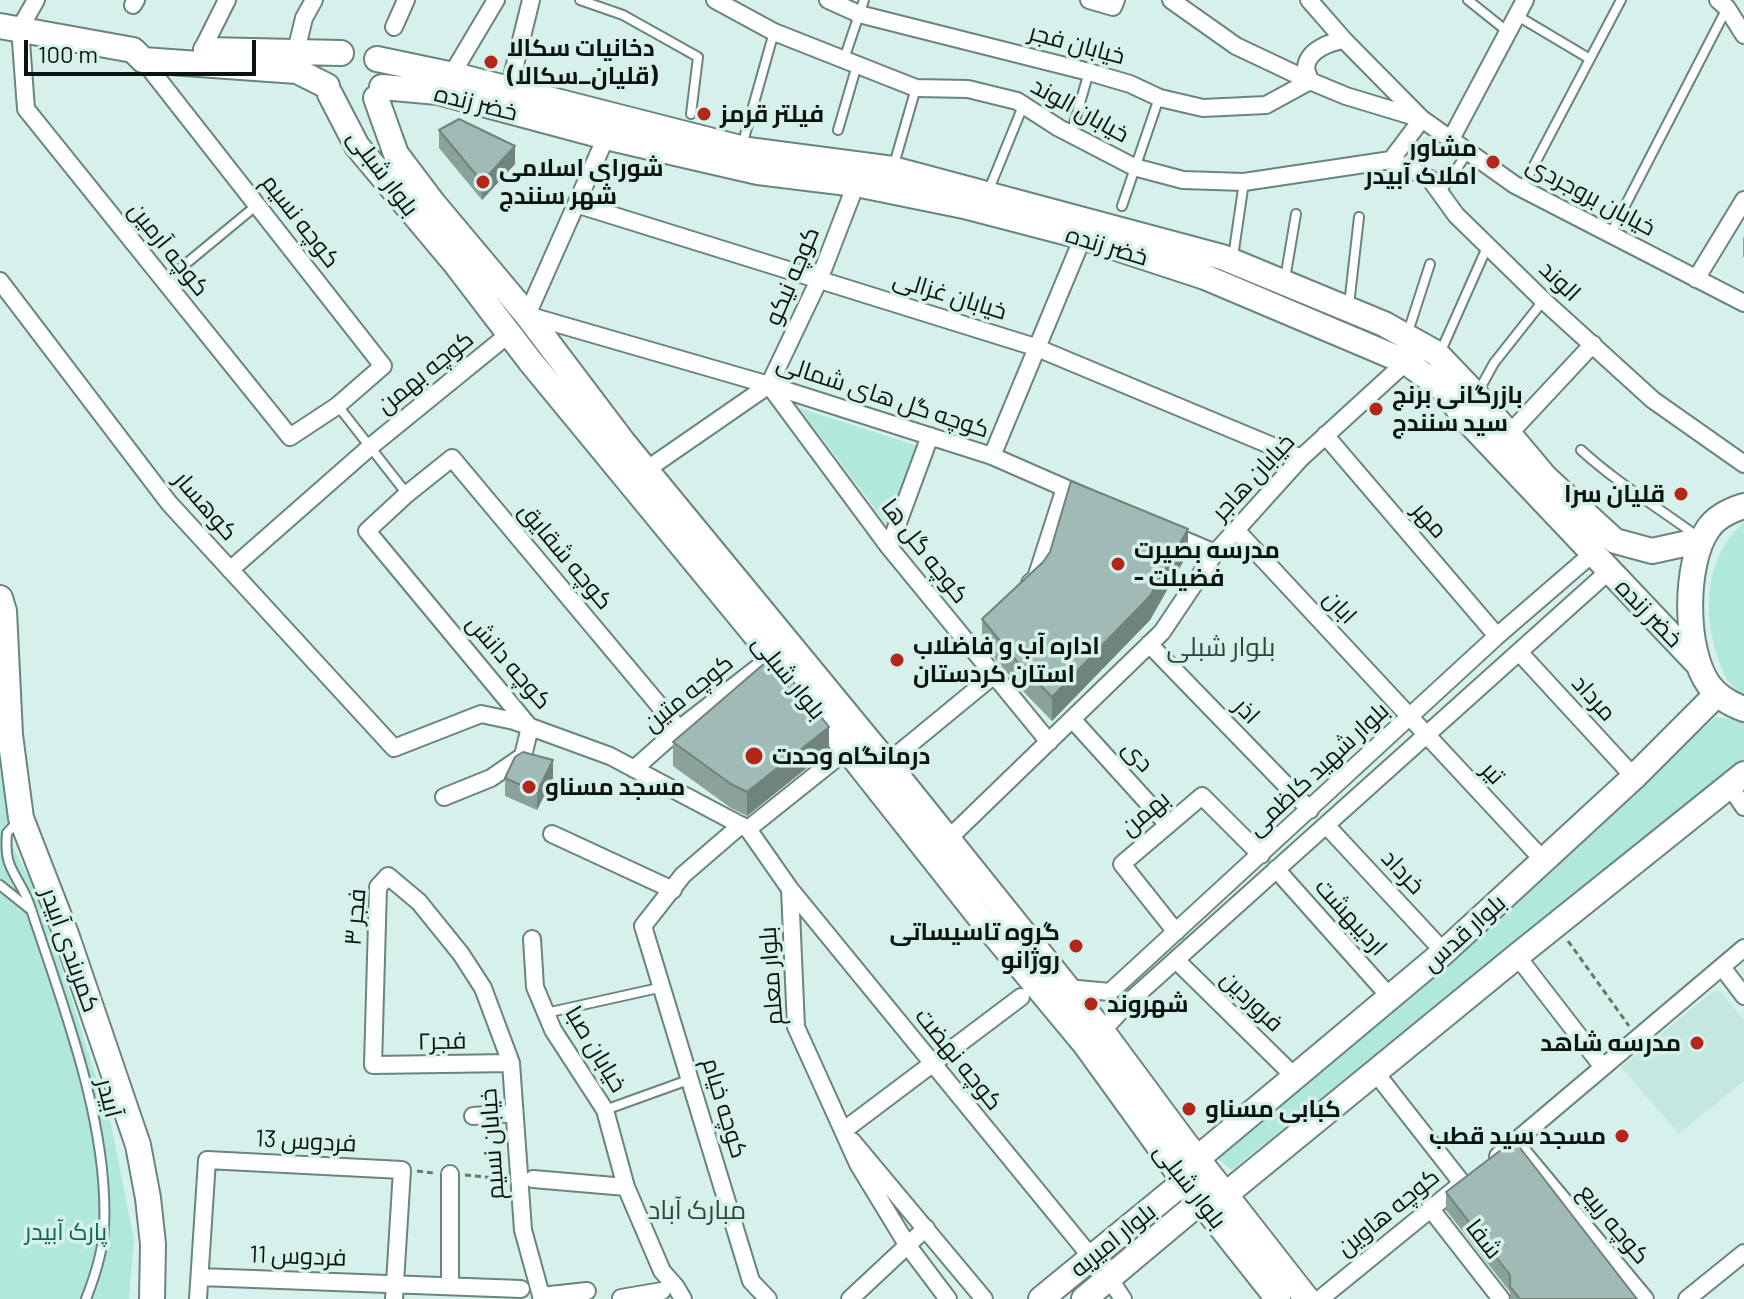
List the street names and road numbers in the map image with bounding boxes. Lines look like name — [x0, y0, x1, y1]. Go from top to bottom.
street label: خیابان فجر — [1026, 17, 1128, 71]
street label: خیابان الوند — [1026, 71, 1134, 149]
street label: خضر زنده — [431, 79, 521, 127]
street label: بلوار شبلی — [341, 124, 425, 222]
street label: خیابان بروجردی — [1522, 150, 1660, 242]
street label: کوچه نسیم — [256, 168, 346, 274]
street label: کوچه آرمین — [122, 196, 216, 302]
street label: خضر زنده — [1062, 220, 1152, 272]
street label: کوچه نیکو — [758, 223, 826, 329]
street label: الوند — [1533, 255, 1587, 307]
street label: خیابان غزالی — [890, 264, 1010, 326]
street label: کوچه بهمن — [371, 324, 479, 420]
street label: کوچه گل های شمالی — [773, 348, 993, 444]
street label: خیابان هاجر — [1205, 428, 1301, 526]
street label: کوهسار — [168, 466, 244, 546]
street label: کوچه گل ها — [875, 493, 975, 609]
street label: مهر — [1407, 496, 1453, 544]
street label: کوچه شقایق — [513, 497, 619, 615]
street label: خضر زنده — [1609, 573, 1689, 653]
street label: ابان — [1317, 584, 1363, 630]
street label: کوچه دانش — [460, 609, 558, 715]
street label: بلوار شبلی — [746, 629, 832, 725]
street label: کوچه متین — [637, 648, 739, 738]
street label: مرداد — [1566, 669, 1622, 727]
street label: اذر — [1228, 692, 1266, 730]
street label: بلوار شهید کاظمی — [1241, 696, 1395, 842]
street label: دی — [1116, 734, 1160, 778]
street label: تیر — [1475, 756, 1511, 790]
street label: بهمن — [1115, 784, 1175, 842]
street label: خرداد — [1375, 844, 1431, 900]
street label: اردیبهشت — [1309, 872, 1393, 962]
street label: کمربندی آبیدر — [34, 884, 106, 1016]
street label: فجر ۳ — [338, 887, 372, 947]
street label: بلوار قدس — [1417, 888, 1511, 978]
street label: بلوار معلم — [753, 926, 789, 1026]
street label: فروردین — [1215, 964, 1289, 1038]
street label: خیابان صبا — [559, 1001, 633, 1097]
street label: کوچه نهضت — [909, 1002, 1009, 1116]
street label: فجر۲ — [417, 1026, 467, 1056]
street label: کوچه خیام — [696, 1054, 754, 1162]
street label: آبیدر — [90, 1076, 128, 1120]
street label: خیابان نسیم — [474, 1087, 510, 1201]
street label: فردوس 13 — [255, 1124, 357, 1158]
street label: بلوار شبلی — [1148, 1137, 1232, 1235]
street label: کوچه هاوین — [1331, 1162, 1445, 1262]
street label: کوچه ربیع — [1572, 1178, 1656, 1270]
street label: بلوار امیریه — [1064, 1197, 1162, 1283]
street label: شفا — [1460, 1213, 1508, 1265]
street label: فردوس 11 — [249, 1240, 347, 1272]

